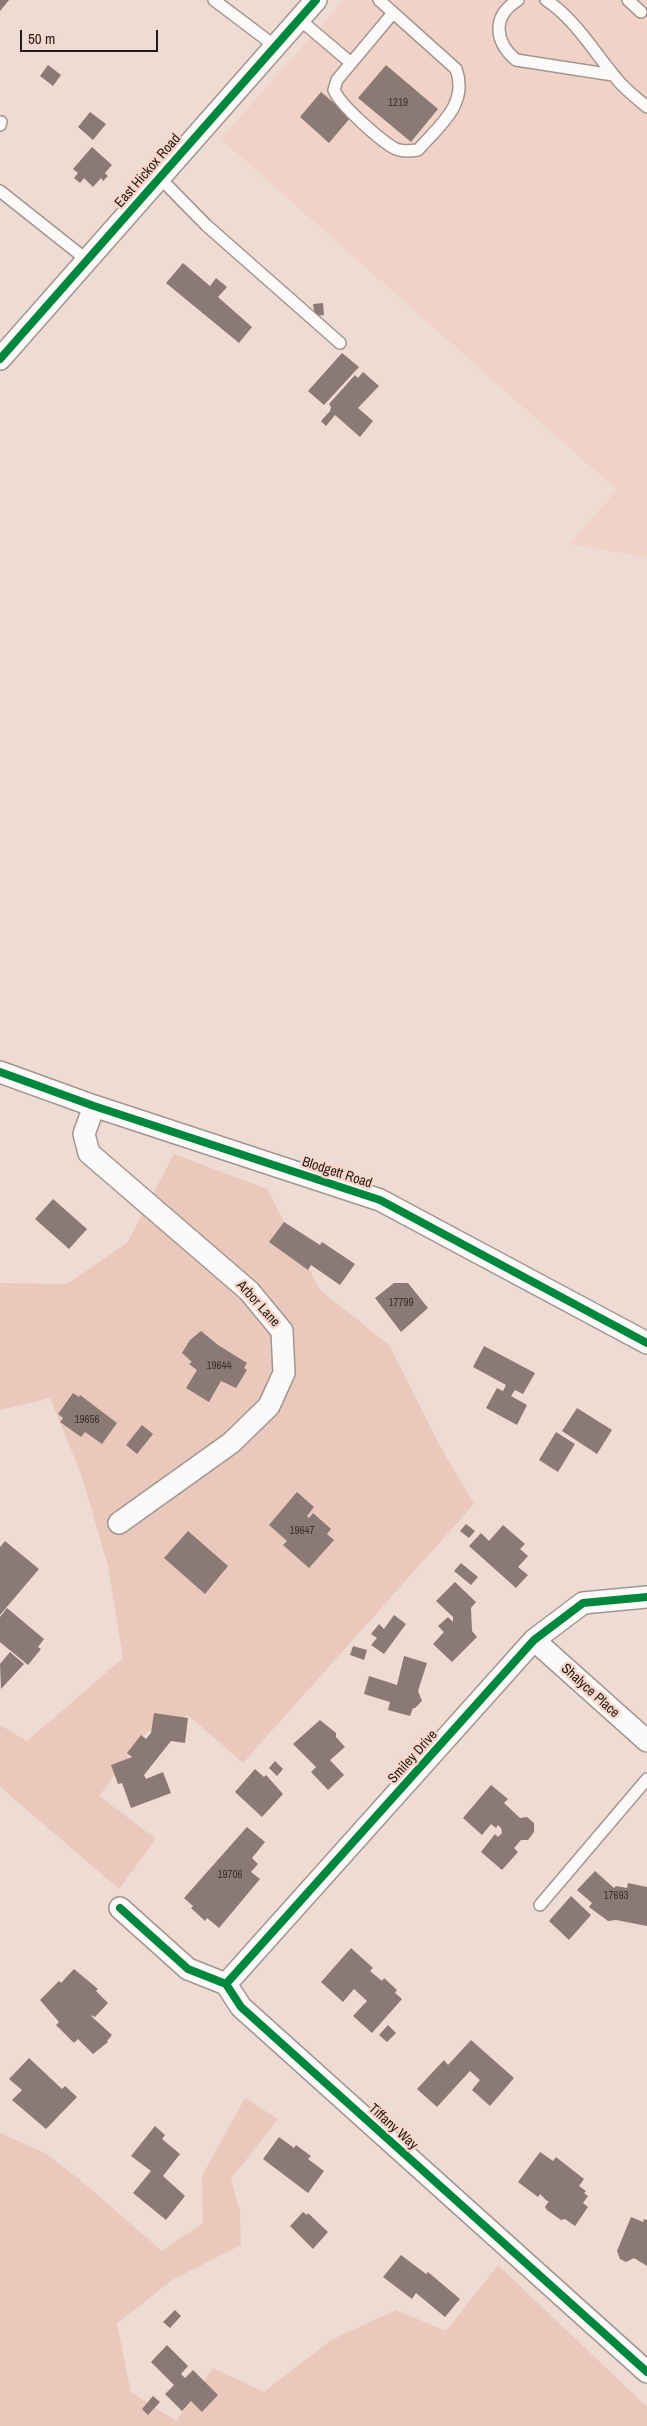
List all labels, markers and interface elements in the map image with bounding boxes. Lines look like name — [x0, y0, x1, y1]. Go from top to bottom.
scale bar — [22, 20, 160, 52]
text: 50 m — [28, 28, 55, 49]
house number: 1219 — [388, 96, 408, 110]
street label: East Hickox Road — [112, 131, 184, 211]
street label: Blodgett Road — [300, 1154, 374, 1192]
street label: Arbor Lane — [233, 1277, 283, 1331]
house number: 17799 — [388, 1296, 414, 1310]
house number: 19644 — [206, 1359, 232, 1373]
house number: 19656 — [74, 1413, 100, 1427]
house number: 19647 — [289, 1524, 315, 1538]
street label: Shalyce Place — [557, 1660, 623, 1722]
street label: Smiley Drive — [385, 1727, 441, 1787]
house number: 19706 — [217, 1868, 243, 1882]
house number: 17693 — [603, 1889, 629, 1903]
street label: Tiffany Way — [365, 2101, 421, 2153]

